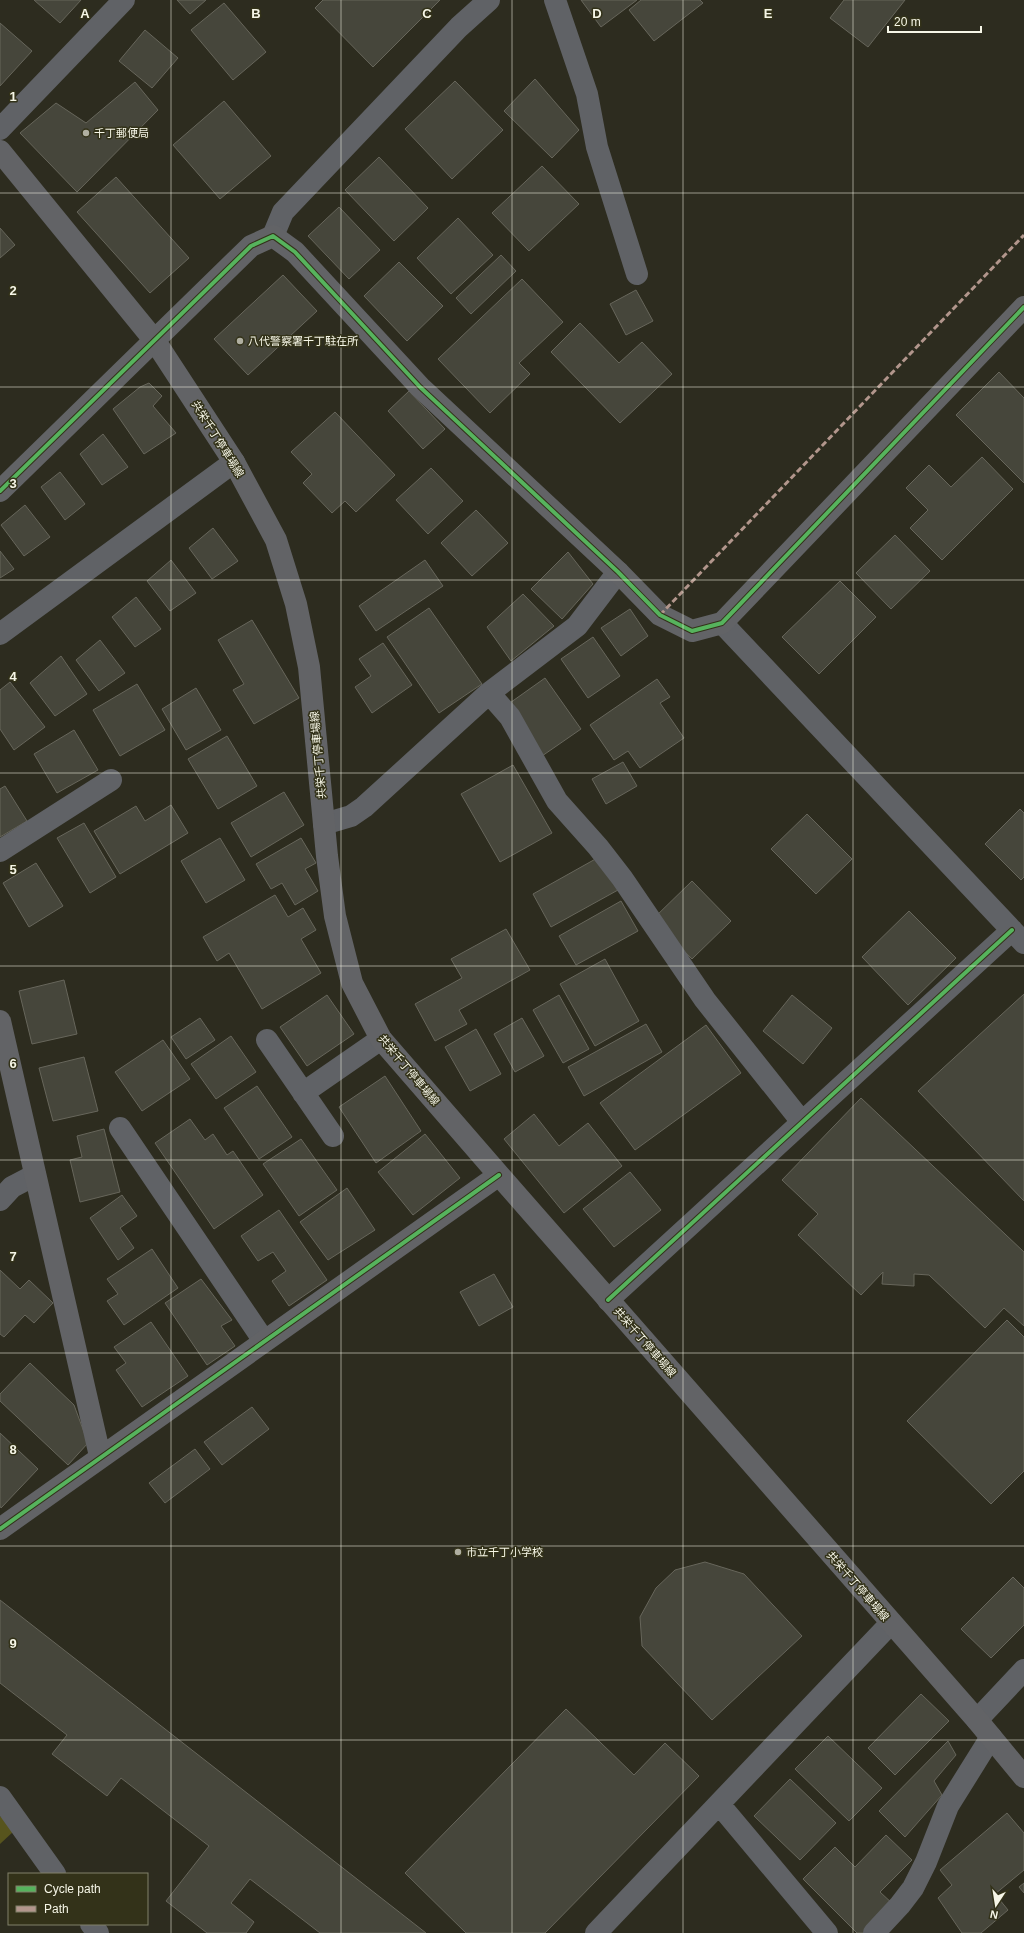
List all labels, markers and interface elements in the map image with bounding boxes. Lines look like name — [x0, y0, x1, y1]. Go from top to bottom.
text: A — [80, 6, 90, 21]
text: B — [251, 6, 261, 21]
text: C — [422, 6, 432, 21]
text: D — [592, 6, 602, 21]
text: E — [764, 6, 773, 21]
scale bar — [888, 8, 981, 34]
text: 20 m — [894, 15, 921, 29]
text: 1 — [9, 89, 17, 104]
place label: 千丁郵便局 — [94, 127, 149, 139]
marker: 千丁郵便局 — [81, 128, 91, 138]
text: 2 — [9, 283, 17, 298]
place label: 八代警察署千丁駐在所 — [248, 335, 359, 347]
marker: 八代警察署千丁駐在所 — [235, 336, 245, 346]
street label: 共栄千丁停車場線 — [190, 399, 246, 479]
text: 3 — [9, 476, 17, 491]
text: 4 — [9, 669, 17, 684]
street label: 共栄千丁停車場線 — [308, 711, 328, 799]
text: 5 — [9, 862, 17, 877]
street label: 共栄千丁停車場線 — [376, 1032, 442, 1108]
text: 6 — [9, 1056, 17, 1071]
text: 7 — [9, 1249, 17, 1264]
street label: 共栄千丁停車場線 — [612, 1305, 678, 1379]
text: 8 — [9, 1442, 17, 1457]
place label: 市立千丁小学校 — [466, 1546, 543, 1558]
marker: 市立千丁小学校 — [453, 1547, 463, 1557]
street label: 共栄千丁停車場線 — [825, 1549, 891, 1623]
text: 9 — [9, 1636, 17, 1651]
legend — [8, 1873, 148, 1925]
text: Cycle path — [44, 1882, 101, 1896]
north arrow — [976, 1885, 1016, 1925]
text: Path — [44, 1902, 69, 1916]
text: N — [989, 1908, 999, 1921]

